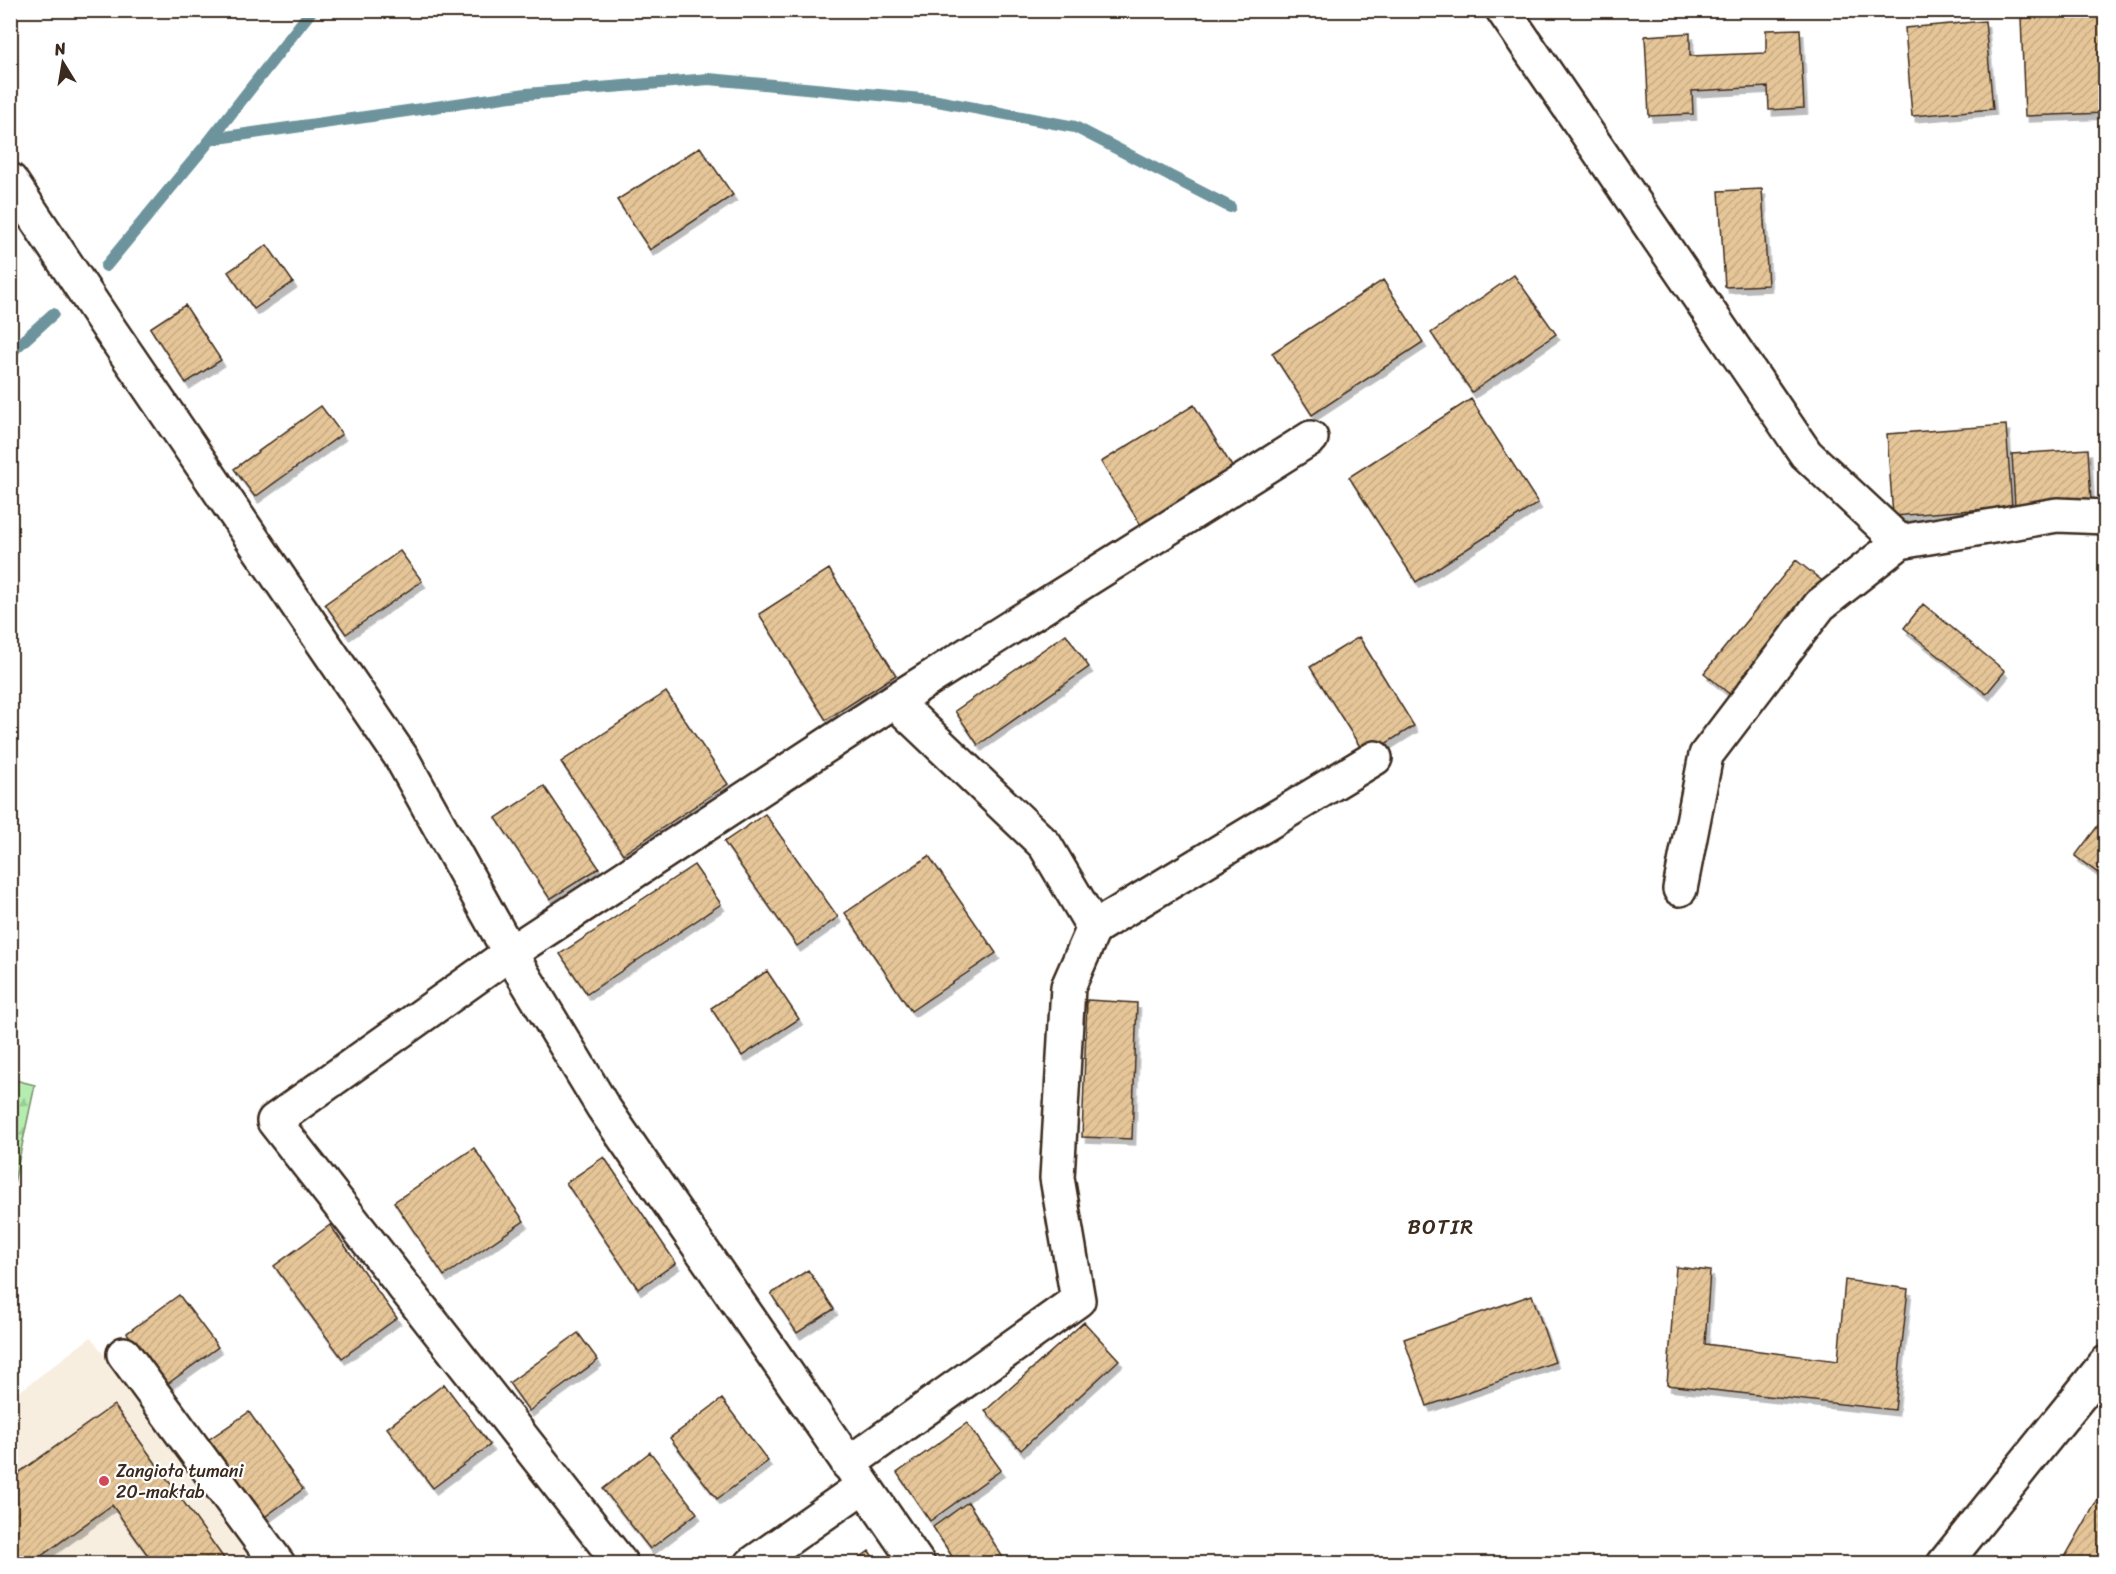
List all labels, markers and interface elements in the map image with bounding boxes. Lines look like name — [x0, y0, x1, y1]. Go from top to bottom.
north arrow — [33, 33, 93, 93]
text: N — [51, 33, 69, 64]
district label: BOTIR — [1407, 1208, 1475, 1246]
place label: Zangiota tumani 20-maktab — [116, 1455, 245, 1508]
marker: Zangiota tumani 20-maktab — [97, 1474, 111, 1488]

